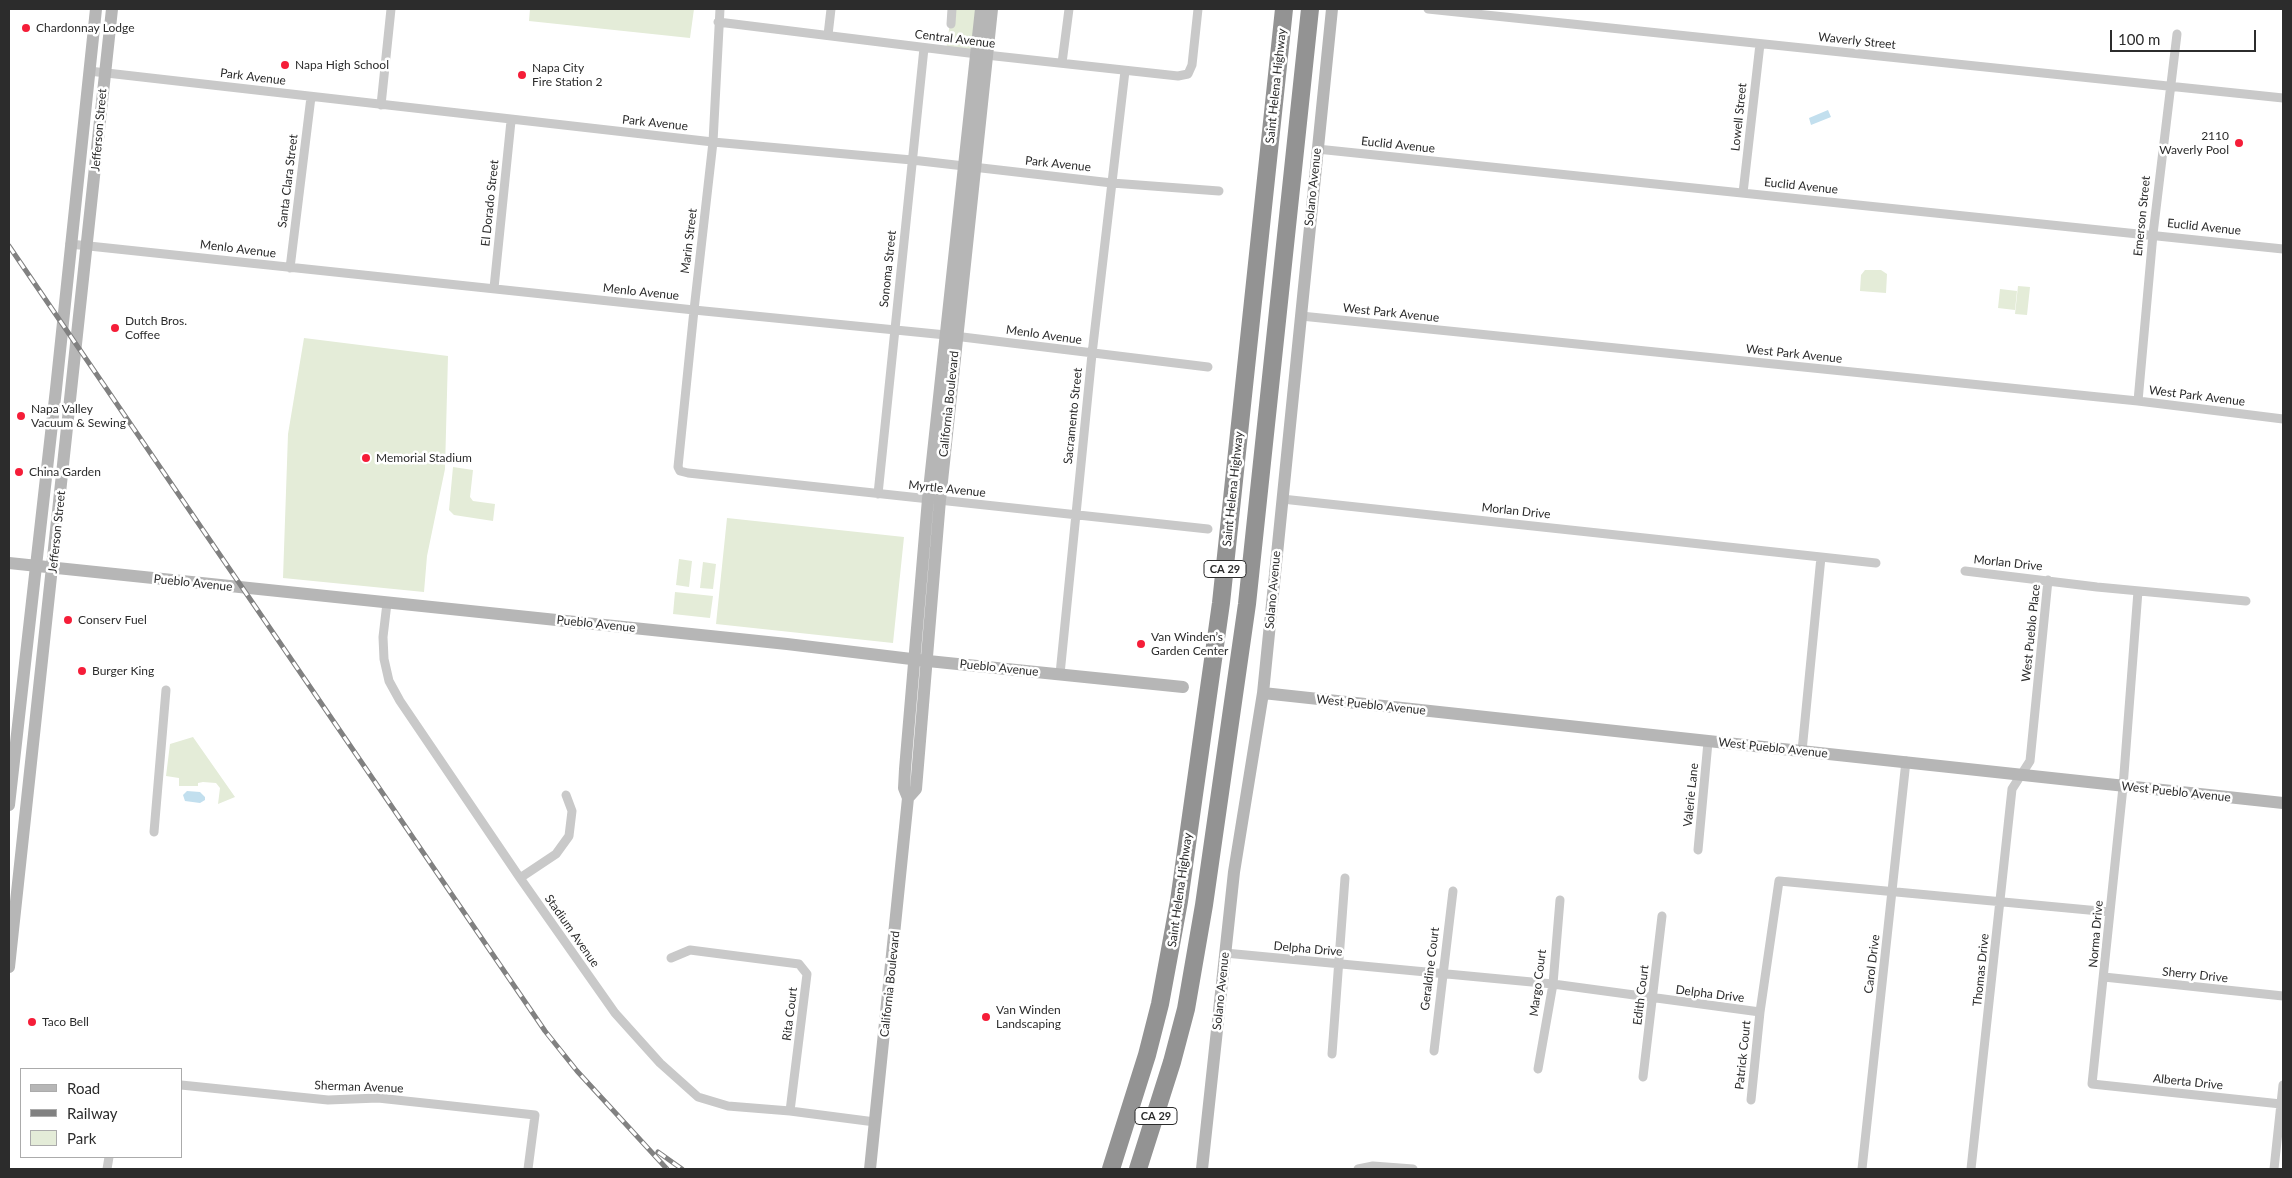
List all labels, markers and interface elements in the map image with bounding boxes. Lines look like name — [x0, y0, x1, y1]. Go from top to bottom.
scale bar — [2112, 20, 2258, 52]
place label: Chardonnay Lodge — [36, 21, 135, 35]
marker: Chardonnay Lodge — [20, 22, 32, 34]
street label: Central Avenue — [914, 27, 996, 51]
street label: Saint Helena Highway — [1263, 28, 1289, 144]
street label: Waverly Street — [1817, 30, 1897, 52]
text: 100 m — [2118, 30, 2160, 48]
place label: Napa High School — [295, 58, 389, 72]
marker: Napa High School — [279, 59, 291, 71]
place label: Napa City Fire Station 2 — [532, 61, 603, 89]
street label: Park Avenue — [219, 66, 287, 88]
marker: Napa City Fire Station 2 — [516, 69, 528, 81]
street label: Lowell Street — [1728, 82, 1750, 152]
street label: Jefferson Street — [88, 88, 110, 172]
street label: Park Avenue — [621, 112, 689, 134]
place label: 2110 Waverly Pool — [2159, 129, 2229, 157]
street label: Santa Clara Street — [275, 133, 301, 229]
street label: Euclid Avenue — [1360, 134, 1436, 156]
marker: 2110 Waverly Pool — [2233, 137, 2245, 149]
street label: Solano Avenue — [1302, 147, 1324, 227]
street label: Park Avenue — [1024, 153, 1092, 175]
street label: El Dorado Street — [478, 159, 502, 247]
street label: Euclid Avenue — [1763, 175, 1839, 197]
street label: Emerson Street — [2131, 175, 2153, 257]
street label: Marin Street — [678, 208, 700, 274]
street label: Euclid Avenue — [2166, 216, 2242, 238]
street label: Sonoma Street — [877, 230, 899, 308]
street label: Menlo Avenue — [199, 237, 277, 261]
street label: Menlo Avenue — [602, 281, 680, 303]
street label: West Park Avenue — [1342, 301, 1440, 325]
place label: Dutch Bros. Coffee — [125, 314, 187, 342]
marker: Dutch Bros. Coffee — [109, 322, 121, 334]
street label: Menlo Avenue — [1005, 323, 1083, 347]
street label: West Park Avenue — [1745, 342, 1843, 366]
street label: California Boulevard — [936, 350, 962, 458]
street label: Sacramento Street — [1061, 367, 1085, 465]
street label: West Park Avenue — [2148, 383, 2246, 409]
place label: Napa Valley Vacuum & Sewing — [31, 402, 126, 430]
marker: Napa Valley Vacuum & Sewing — [15, 410, 27, 422]
street label: Saint Helena Highway — [1220, 431, 1246, 547]
place label: Memorial Stadium — [376, 451, 472, 465]
marker: Memorial Stadium — [360, 452, 372, 464]
place label: China Garden — [29, 465, 101, 479]
marker: China Garden — [13, 466, 25, 478]
street label: Myrtle Avenue — [908, 478, 986, 500]
street label: Jefferson Street — [46, 490, 68, 574]
street label: Morlan Drive — [1481, 500, 1551, 522]
street label: Solano Avenue — [1262, 550, 1284, 630]
street label: Morlan Drive — [1973, 552, 2043, 574]
road number: CA 29 — [1204, 560, 1246, 578]
street label: Pueblo Avenue — [153, 572, 233, 594]
street label: West Pueblo Place — [2019, 583, 2043, 683]
place label: Conserv Fuel — [78, 613, 147, 627]
street label: Pueblo Avenue — [556, 613, 636, 635]
marker: Conserv Fuel — [62, 614, 74, 626]
place label: Van Winden’s Garden Center — [1151, 630, 1228, 658]
marker: Van Winden’s Garden Center — [1135, 638, 1147, 650]
street label: Pueblo Avenue — [959, 657, 1039, 679]
place label: Burger King — [92, 664, 154, 678]
marker: Burger King — [76, 665, 88, 677]
street label: West Pueblo Avenue — [1316, 692, 1426, 718]
street label: West Pueblo Avenue — [1718, 735, 1828, 761]
street label: Valerie Lane — [1680, 762, 1702, 828]
street label: West Pueblo Avenue — [2121, 779, 2231, 805]
street label: Saint Helena Highway — [1165, 832, 1195, 948]
street label: Stadium Avenue — [542, 892, 602, 970]
street label: Norma Drive — [2086, 900, 2106, 968]
street label: Geraldine Court — [1418, 927, 1442, 1011]
street label: California Boulevard — [877, 930, 903, 1038]
street label: Thomas Drive — [1970, 933, 1992, 1007]
street label: Carol Drive — [1861, 934, 1883, 994]
street label: Delpha Drive — [1273, 939, 1343, 959]
street label: Margo Court — [1527, 949, 1549, 1017]
street label: Solano Avenue — [1210, 951, 1232, 1031]
street label: Edith Court — [1630, 964, 1652, 1026]
street label: Sherry Drive — [2161, 964, 2229, 986]
street label: Delpha Drive — [1675, 983, 1745, 1005]
street label: Rita Court — [780, 986, 800, 1042]
place label: Van Winden Landscaping — [996, 1003, 1061, 1031]
marker: Van Winden Landscaping — [980, 1011, 992, 1023]
place label: Taco Bell — [42, 1015, 89, 1029]
marker: Taco Bell — [26, 1016, 38, 1028]
street label: Patrick Court — [1732, 1020, 1754, 1090]
legend — [20, 1068, 182, 1158]
street label: Alberta Drive — [2152, 1071, 2224, 1093]
street label: Sherman Avenue — [314, 1078, 404, 1096]
text: Road — [67, 1079, 100, 1097]
text: Railway — [67, 1104, 118, 1122]
road number: CA 29 — [1135, 1108, 1177, 1124]
text: Park — [67, 1129, 96, 1147]

